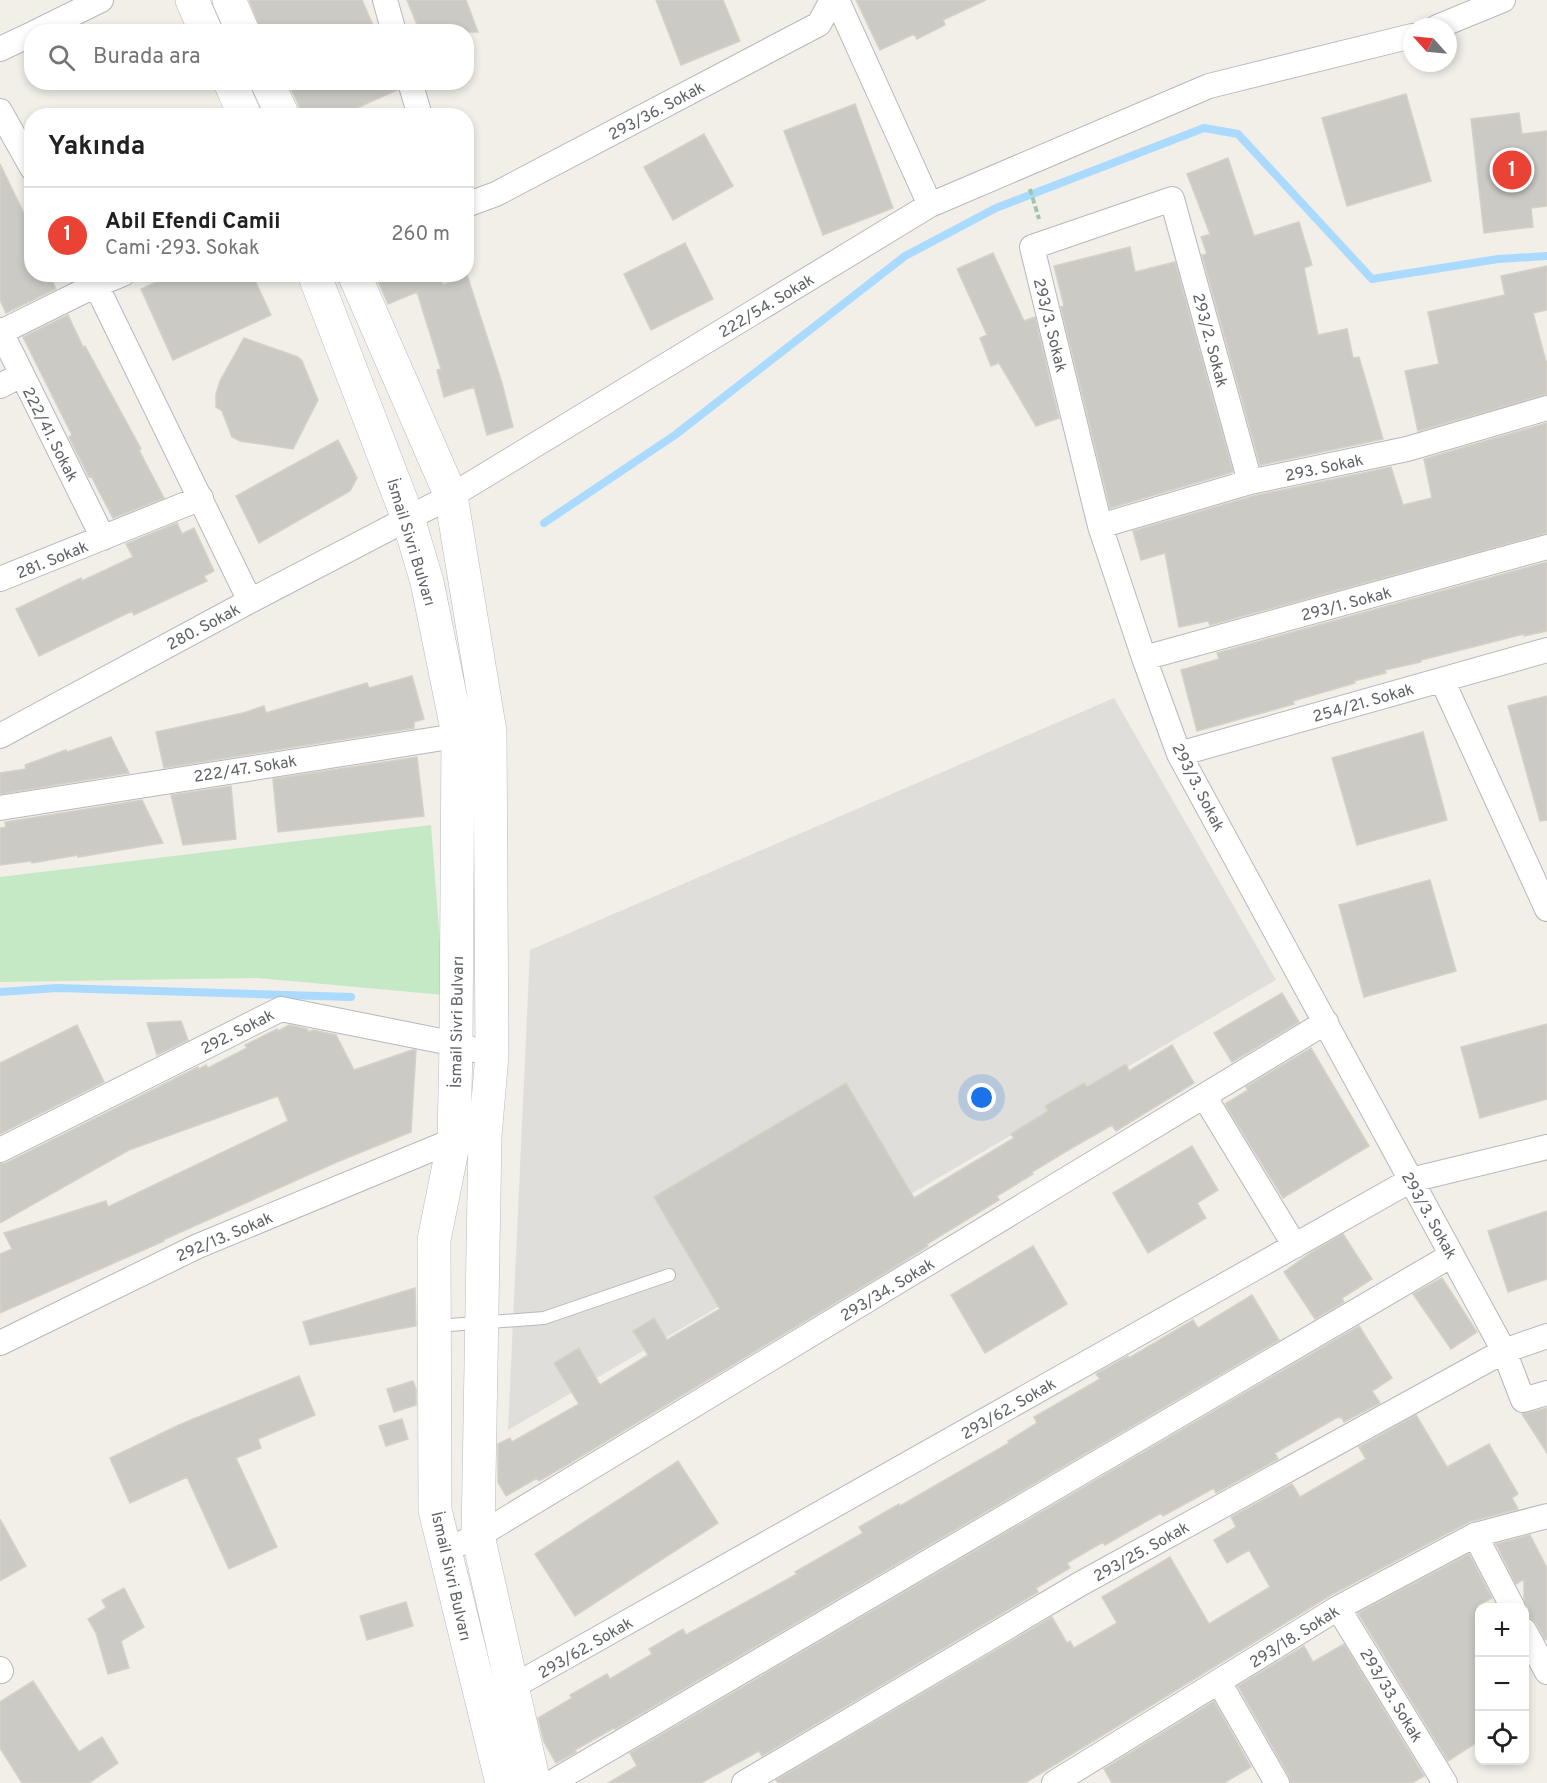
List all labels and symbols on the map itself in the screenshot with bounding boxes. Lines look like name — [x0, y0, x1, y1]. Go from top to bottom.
north arrow — [1403, 18, 1457, 72]
street label: 293/36. Sokak — [605, 78, 708, 146]
pin: 1 — [1492, 148, 1532, 192]
street label: 222/54. Sokak — [716, 270, 818, 343]
street label: 293/3. Sokak — [1028, 276, 1070, 375]
street label: 293/2. Sokak — [1187, 291, 1231, 390]
street label: 222/41. Sokak — [17, 384, 82, 486]
street label: 293. Sokak — [1283, 451, 1365, 487]
street label: İsmail Sivri Bulvarı — [381, 476, 440, 609]
street label: 281. Sokak — [14, 537, 92, 584]
street label: 293/1. Sokak — [1299, 583, 1394, 627]
street label: 280. Sokak — [164, 600, 244, 655]
street label: 254/21. Sokak — [1311, 680, 1416, 728]
street label: 293/3. Sokak — [1166, 740, 1228, 835]
street label: 222/47. Sokak — [192, 752, 298, 788]
street label: İsmail Sivri Bulvarı — [446, 956, 469, 1088]
street label: 292. Sokak — [198, 1006, 278, 1060]
your location — [967, 1083, 996, 1112]
street label: 293/3. Sokak — [1396, 1169, 1460, 1263]
street label: 292/13. Sokak — [173, 1208, 276, 1267]
street label: 293/34. Sokak — [837, 1255, 939, 1327]
street label: 293/62. Sokak — [958, 1375, 1060, 1445]
street label: İsmail Sivri Bulvarı — [425, 1510, 476, 1643]
street label: 293/25. Sokak — [1090, 1518, 1193, 1587]
street label: 293/18. Sokak — [1246, 1602, 1344, 1673]
street label: 293/62. Sokak — [535, 1614, 637, 1684]
street label: 293/33. Sokak — [1354, 1645, 1426, 1747]

